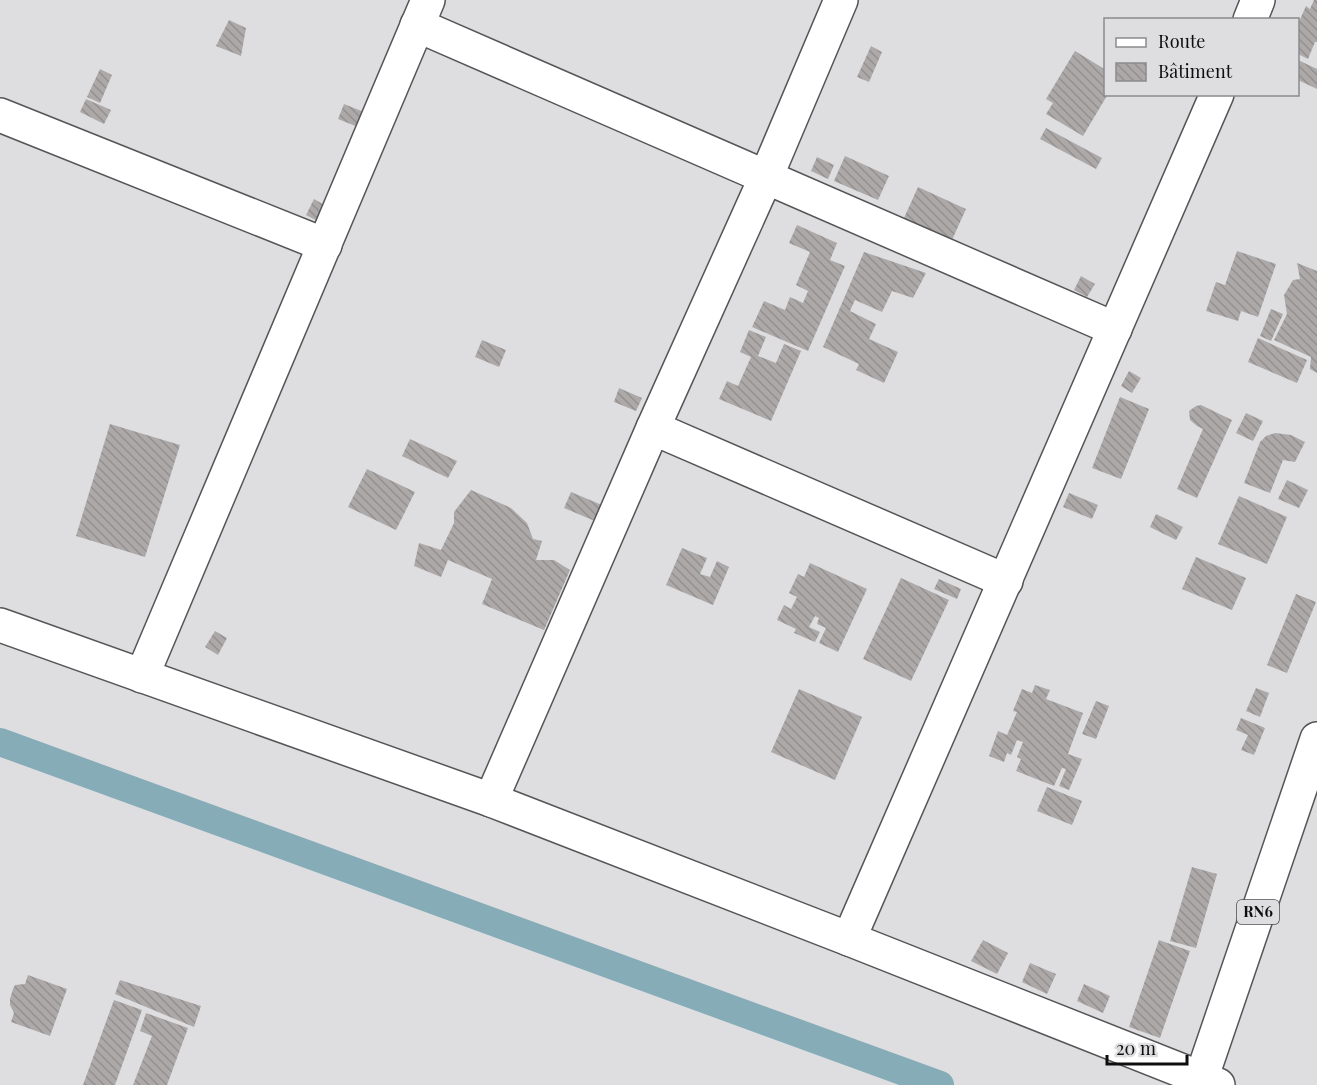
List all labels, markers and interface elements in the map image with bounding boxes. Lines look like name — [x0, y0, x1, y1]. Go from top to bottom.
legend — [1104, 18, 1299, 96]
text: Route — [1158, 29, 1205, 53]
text: Bâtiment — [1158, 59, 1233, 83]
road number: RN6 — [1237, 900, 1279, 924]
scale bar — [1107, 1028, 1186, 1066]
text: 20 m — [1116, 1036, 1156, 1060]

